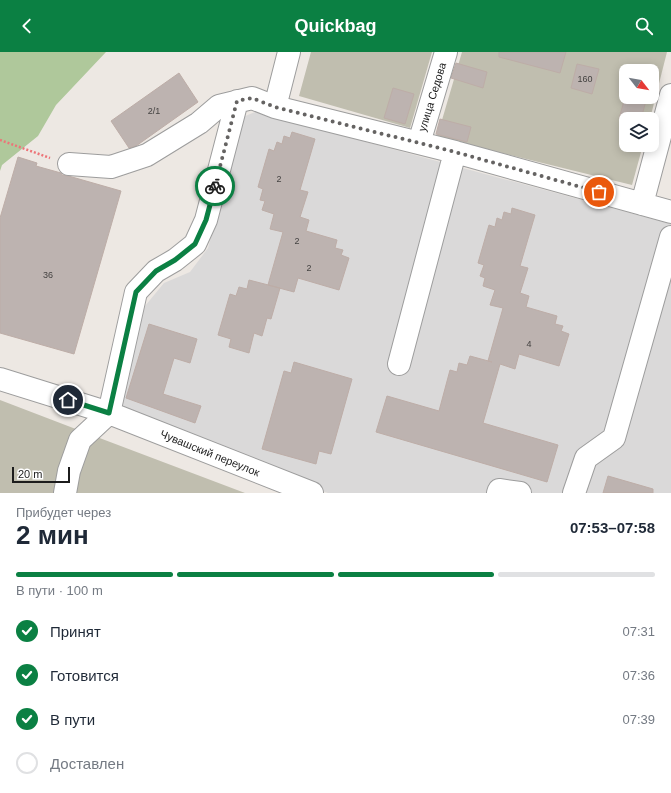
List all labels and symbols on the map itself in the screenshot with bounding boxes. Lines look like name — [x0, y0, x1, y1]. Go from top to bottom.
street label: улица Седова — [416, 60, 448, 133]
north arrow — [619, 64, 659, 104]
house number: 160 — [577, 74, 593, 84]
house number: 2/1 — [148, 106, 160, 116]
courier — [195, 166, 235, 206]
house number: 2 — [276, 174, 282, 184]
pin — [582, 175, 616, 209]
house number: 2 — [294, 236, 300, 246]
house number: 2 — [306, 263, 312, 273]
house number: 36 — [43, 270, 53, 280]
house number: 4 — [526, 339, 532, 349]
pin — [51, 383, 85, 417]
street label: Чувашский переулок — [159, 428, 262, 478]
scale bar — [12, 465, 70, 484]

